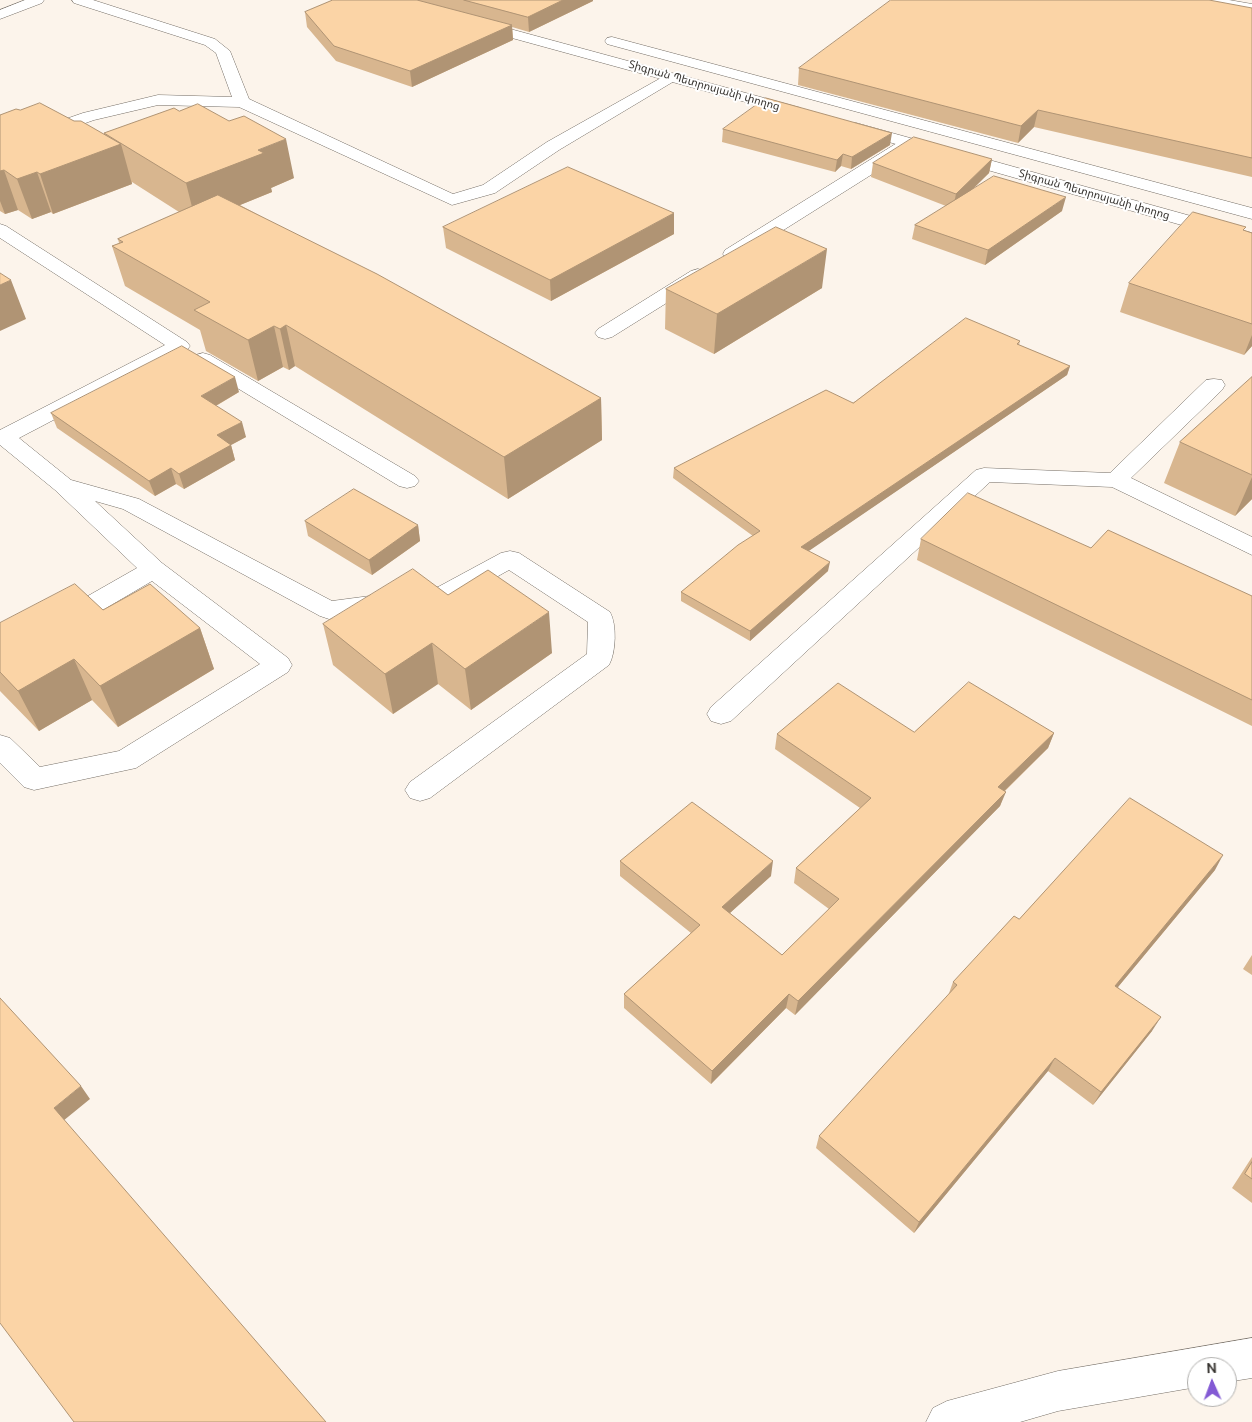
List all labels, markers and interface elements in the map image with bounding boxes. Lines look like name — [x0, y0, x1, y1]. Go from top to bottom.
street label: Տիգրան Պետրոսյանի փողոց — [627, 58, 781, 114]
street label: Տիգրան Պետրոսյանի փողոց — [1017, 167, 1171, 223]
north arrow — [1187, 1357, 1237, 1407]
text: N — [1206, 1359, 1217, 1377]

